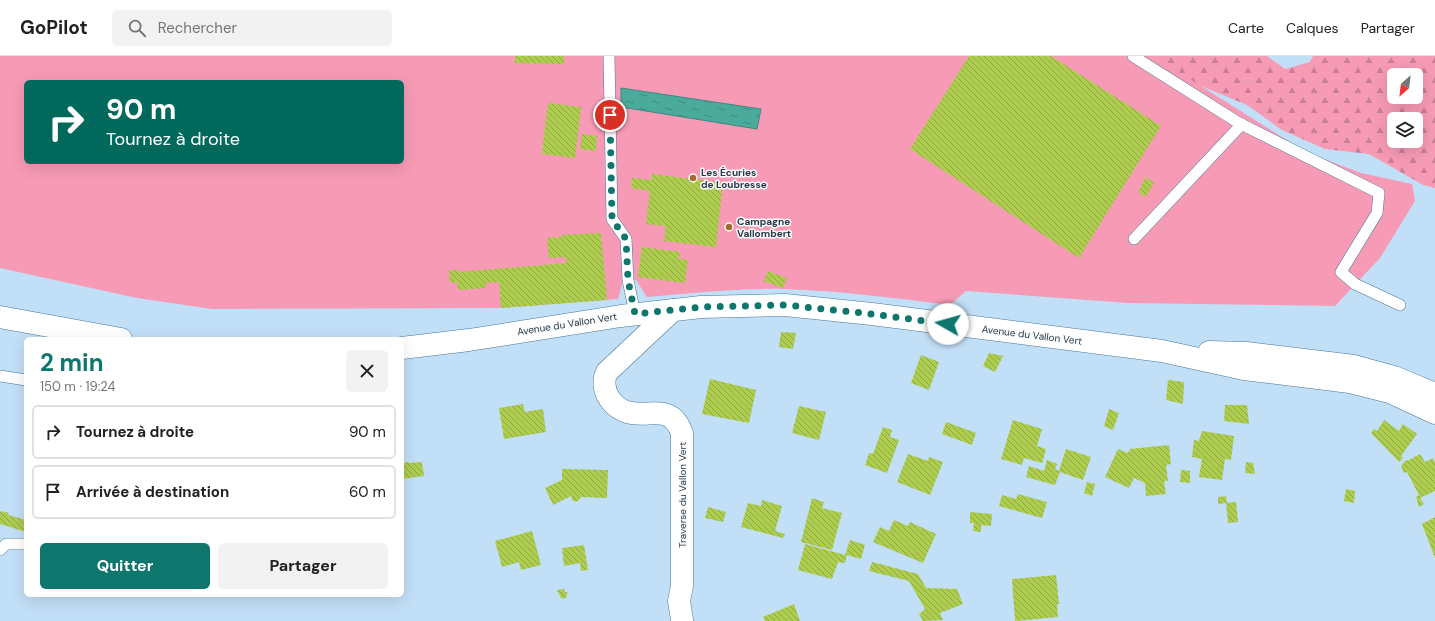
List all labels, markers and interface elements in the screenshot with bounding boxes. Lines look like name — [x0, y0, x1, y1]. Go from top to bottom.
search box — [112, 10, 392, 46]
text: GoPilot — [20, 15, 88, 40]
icon: search — [126, 17, 148, 39]
text: Rechercher — [158, 18, 237, 38]
text: Carte — [1228, 19, 1264, 37]
text: Calques — [1286, 19, 1339, 37]
text: Partager — [1361, 19, 1415, 37]
north arrow — [1387, 68, 1423, 104]
map controls — [1387, 68, 1423, 148]
text: 90 m — [106, 91, 176, 128]
icon: right — [40, 96, 92, 148]
pin — [593, 98, 627, 132]
icon: arrive — [599, 104, 621, 126]
button: layers — [1387, 112, 1423, 148]
text: Tournez à droite — [106, 127, 240, 151]
place label: Les Écuries de Loubresse — [701, 166, 767, 191]
marker: Les Écuries de Loubresse — [688, 173, 698, 183]
place label: Campagne Vallombert — [737, 215, 791, 240]
marker: Campagne Vallombert — [724, 222, 734, 232]
position arrow — [927, 303, 969, 345]
street label: Avenue du Vallon Vert — [516, 310, 618, 338]
street label: Avenue du Vallon Vert — [981, 322, 1083, 348]
text: 2 min — [40, 347, 103, 378]
button: close — [346, 350, 388, 392]
text: 150 m · 19:24 — [40, 378, 115, 395]
icon: right — [42, 421, 64, 443]
text: Tournez à droite — [76, 422, 194, 442]
text: 90 m — [349, 422, 386, 442]
street label: Traverse du Vallon Vert — [676, 442, 689, 548]
icon: arrive — [42, 481, 64, 503]
text: Arrivée à destination — [76, 482, 229, 502]
text: 60 m — [349, 482, 386, 502]
button: Quitter — [40, 543, 210, 589]
button: Partager — [218, 543, 388, 589]

